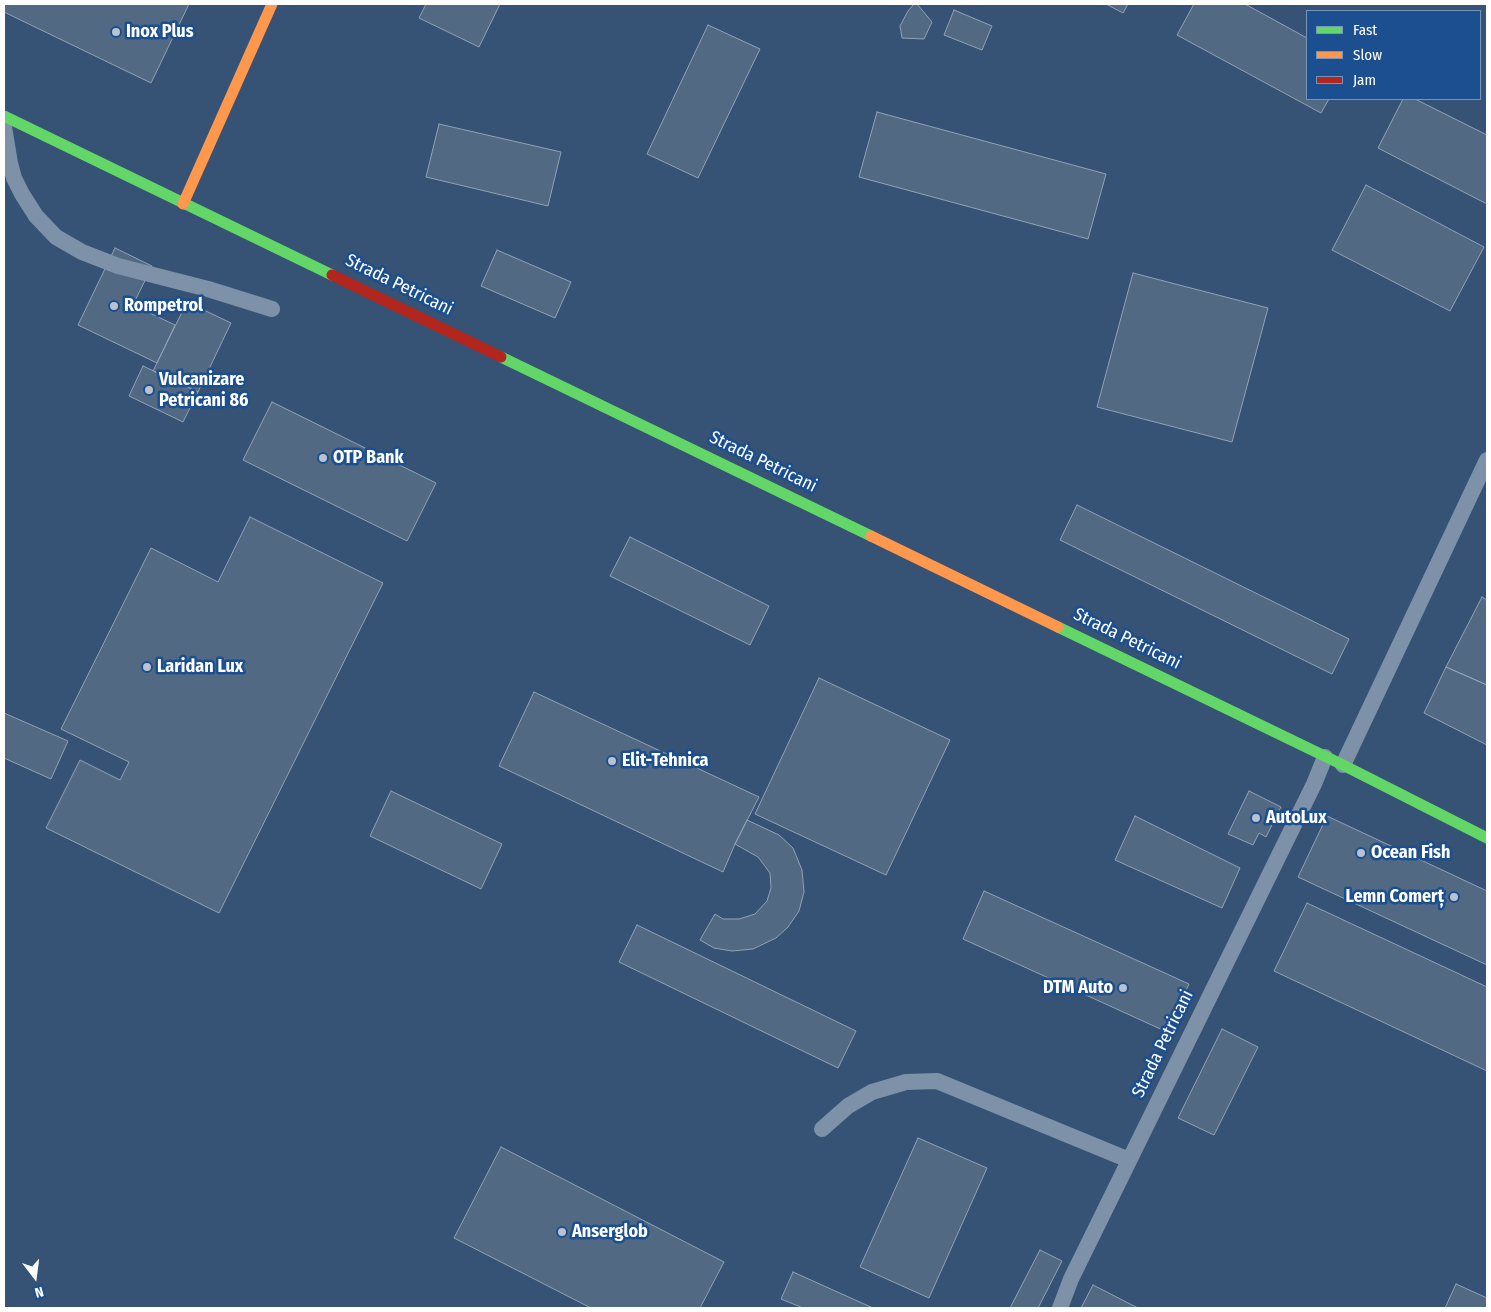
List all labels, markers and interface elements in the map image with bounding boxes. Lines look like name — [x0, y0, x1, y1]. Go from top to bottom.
legend — [1306, 10, 1481, 100]
place label: Inox Plus — [126, 21, 194, 43]
text: Fast — [1353, 21, 1377, 39]
marker: Inox Plus — [110, 26, 122, 38]
text: Slow — [1353, 46, 1382, 64]
text: Jam — [1353, 71, 1376, 89]
street label: Strada Petricani — [342, 250, 456, 320]
place label: Rompetrol — [124, 295, 203, 317]
marker: Rompetrol — [108, 300, 120, 312]
place label: Vulcanizare Petricani 86 — [159, 369, 248, 412]
marker: Vulcanizare Petricani 86 — [143, 384, 155, 396]
street label: Strada Petricani — [706, 427, 820, 497]
place label: OTP Bank — [333, 447, 404, 469]
marker: OTP Bank — [317, 452, 329, 464]
street label: Strada Petricani — [1070, 604, 1184, 674]
place label: Laridan Lux — [157, 656, 243, 678]
marker: Laridan Lux — [141, 661, 153, 673]
place label: Elit-Tehnica — [622, 750, 709, 772]
marker: Elit-Tehnica — [606, 755, 618, 767]
place label: AutoLux — [1266, 807, 1327, 829]
marker: AutoLux — [1250, 812, 1262, 824]
place label: Ocean Fish — [1371, 842, 1450, 864]
marker: Ocean Fish — [1355, 847, 1367, 859]
place label: Lemn Comerț — [1345, 886, 1444, 908]
marker: Lemn Comerț — [1448, 891, 1460, 903]
place label: DTM Auto — [1043, 977, 1113, 999]
marker: DTM Auto — [1117, 982, 1129, 994]
street label: Strada Petricani — [1128, 987, 1198, 1101]
place label: Anserglob — [572, 1221, 648, 1243]
marker: Anserglob — [556, 1226, 568, 1238]
north arrow — [10, 1252, 60, 1302]
text: N — [33, 1283, 45, 1301]

